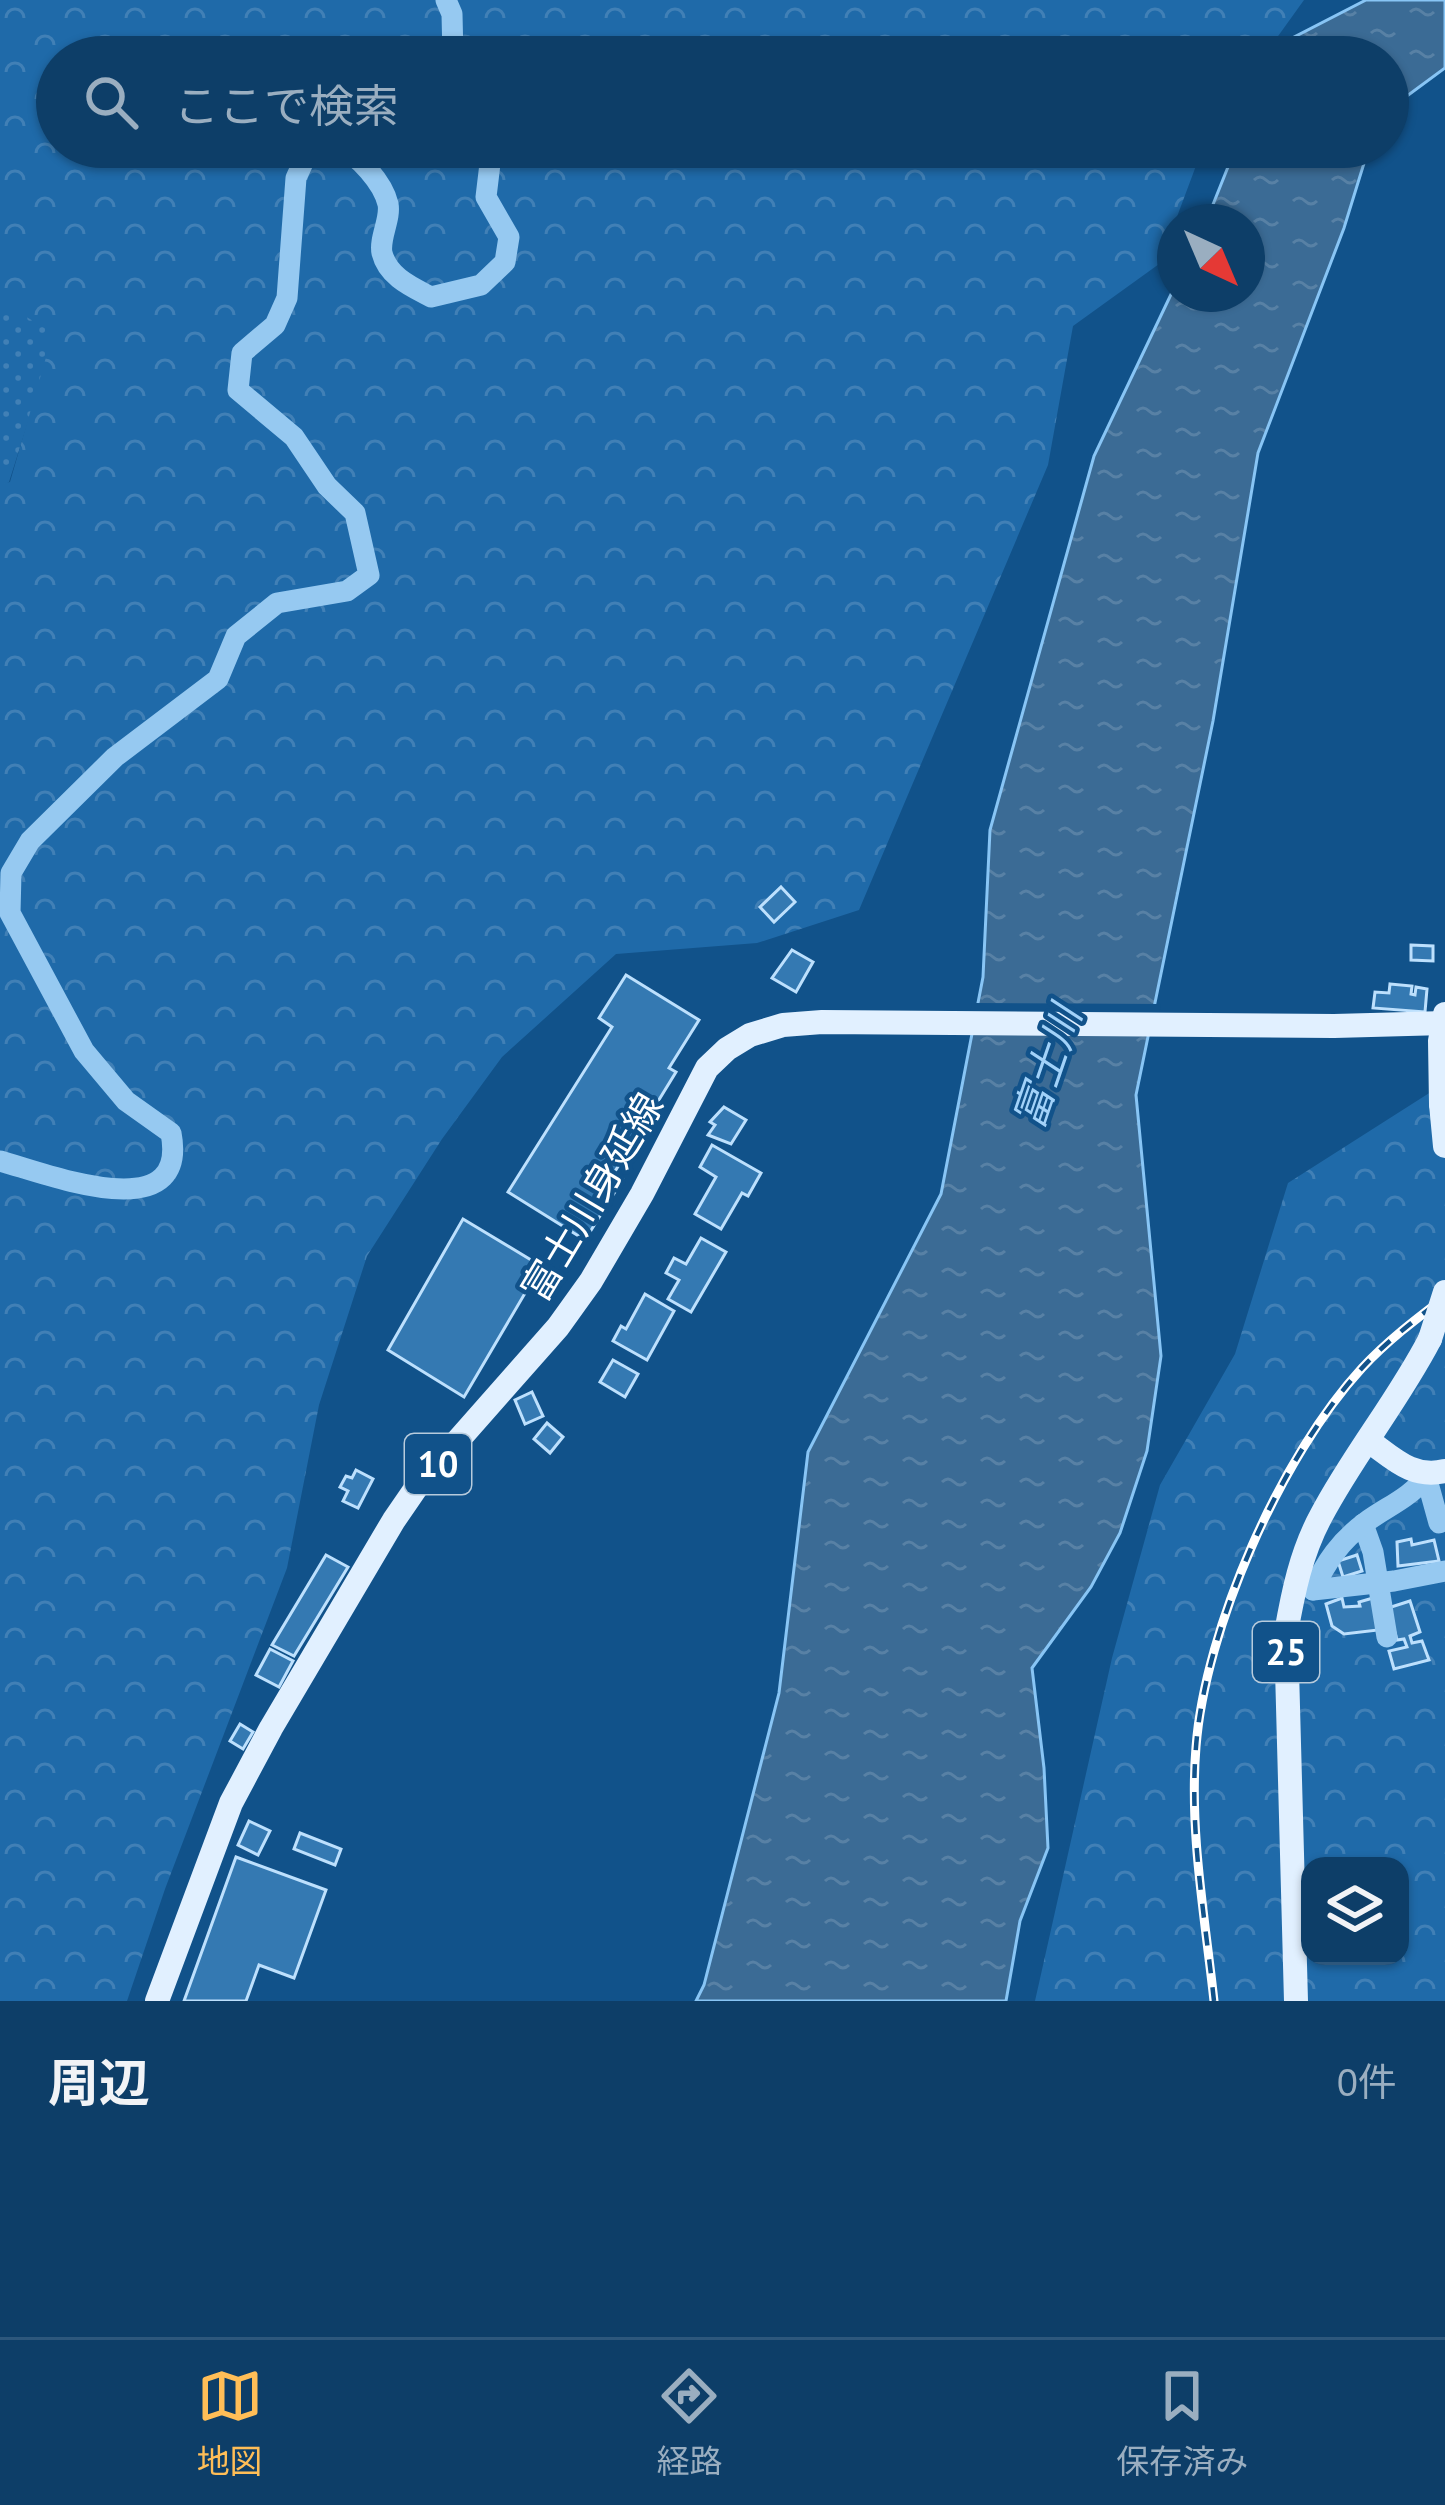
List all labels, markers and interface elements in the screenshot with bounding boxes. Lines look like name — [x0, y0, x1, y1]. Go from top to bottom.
search box — [36, 36, 1409, 168]
icon: search — [78, 69, 144, 135]
text: ここで検索 — [174, 76, 399, 134]
north arrow — [1157, 204, 1265, 312]
water label: 富士川 — [1000, 995, 1094, 1135]
street label: 富士川身延線 — [509, 1083, 674, 1310]
road number: 10 — [405, 1434, 471, 1494]
road number: 25 — [1253, 1622, 1319, 1682]
map controls — [1301, 1857, 1409, 1965]
button: layers — [1301, 1857, 1409, 1965]
text: 周辺 — [48, 2049, 150, 2115]
text: 0件 — [1337, 2056, 1397, 2107]
tab: 地図 — [197, 2363, 263, 2483]
tab: 経路 — [656, 2363, 722, 2483]
tab: 保存済み — [1116, 2363, 1248, 2483]

